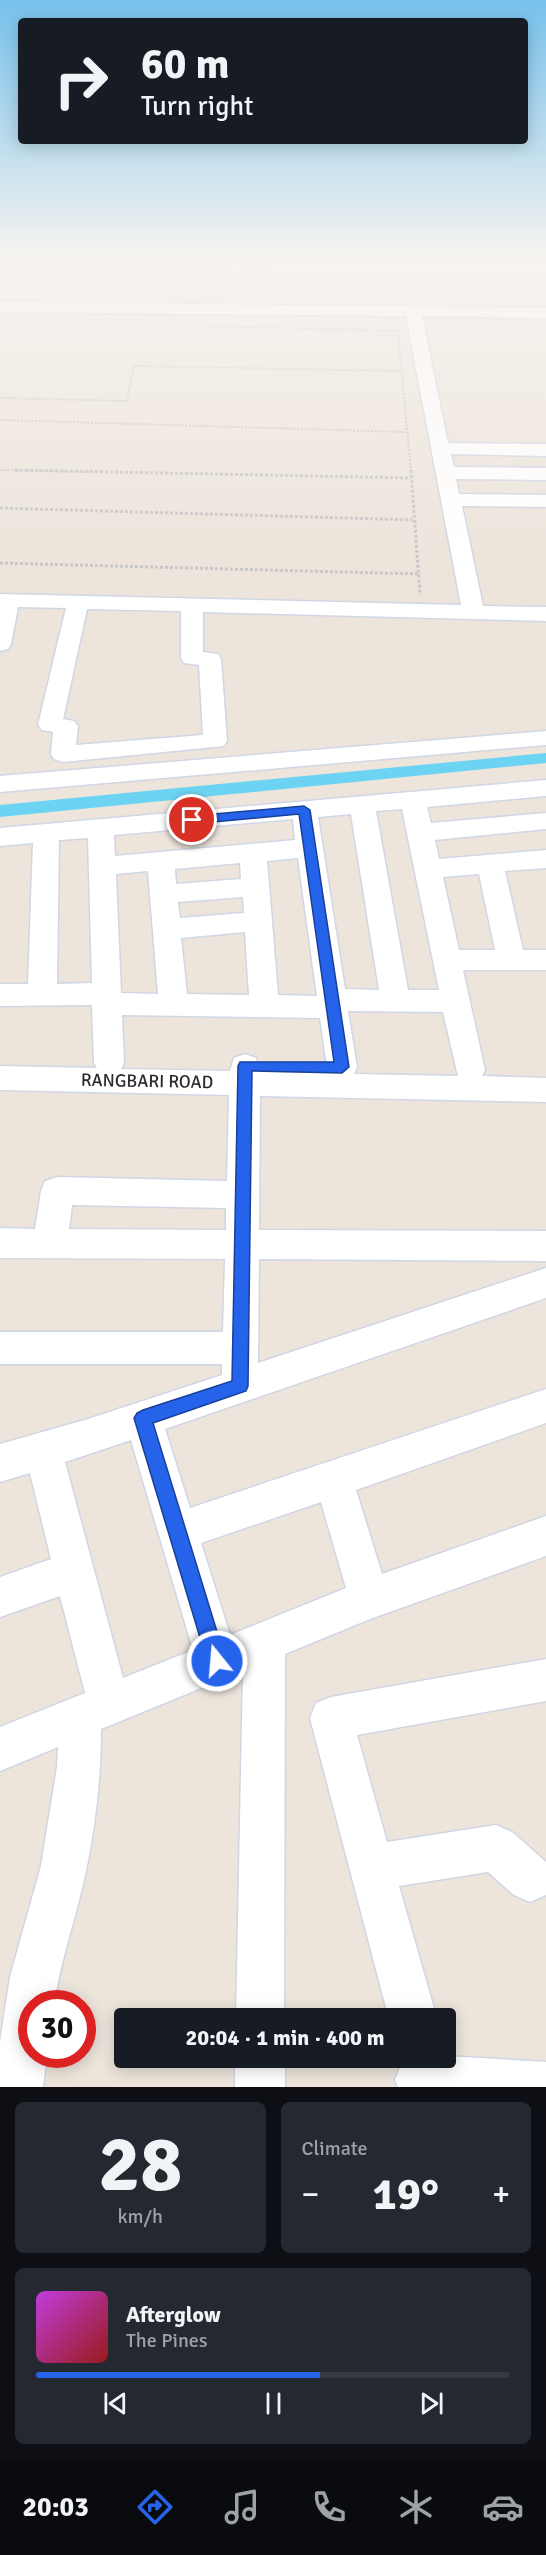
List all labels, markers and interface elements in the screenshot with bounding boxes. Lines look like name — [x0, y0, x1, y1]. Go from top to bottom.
text: 60 m — [141, 39, 230, 90]
icon: right — [42, 42, 120, 120]
text: Turn right — [141, 90, 254, 123]
pin — [166, 794, 217, 845]
icon: arrive — [175, 803, 208, 836]
street label: RANGBARI ROAD — [81, 1069, 213, 1093]
position arrow — [185, 1629, 249, 1693]
speed limit sign: 30 — [18, 1990, 96, 2068]
text: 20:04 · 1 min · 400 m — [185, 2024, 385, 2051]
text: 28 — [98, 2117, 182, 2213]
text: Climate — [302, 2136, 367, 2161]
text: 19° — [372, 2167, 439, 2222]
text: − — [302, 2174, 319, 2215]
text: + — [492, 2174, 510, 2215]
text: km/h — [118, 2204, 163, 2229]
text: Afterglow — [126, 2301, 221, 2328]
text: The Pines — [126, 2328, 208, 2353]
icon: previous — [99, 2387, 132, 2420]
icon: pause — [257, 2387, 290, 2420]
icon: next — [415, 2387, 448, 2420]
icon: directions — [134, 2486, 176, 2528]
icon: music — [221, 2486, 263, 2528]
icon: phone — [308, 2486, 350, 2528]
icon: climate — [395, 2486, 437, 2528]
icon: car — [482, 2486, 524, 2528]
text: 20:03 — [22, 2491, 89, 2524]

